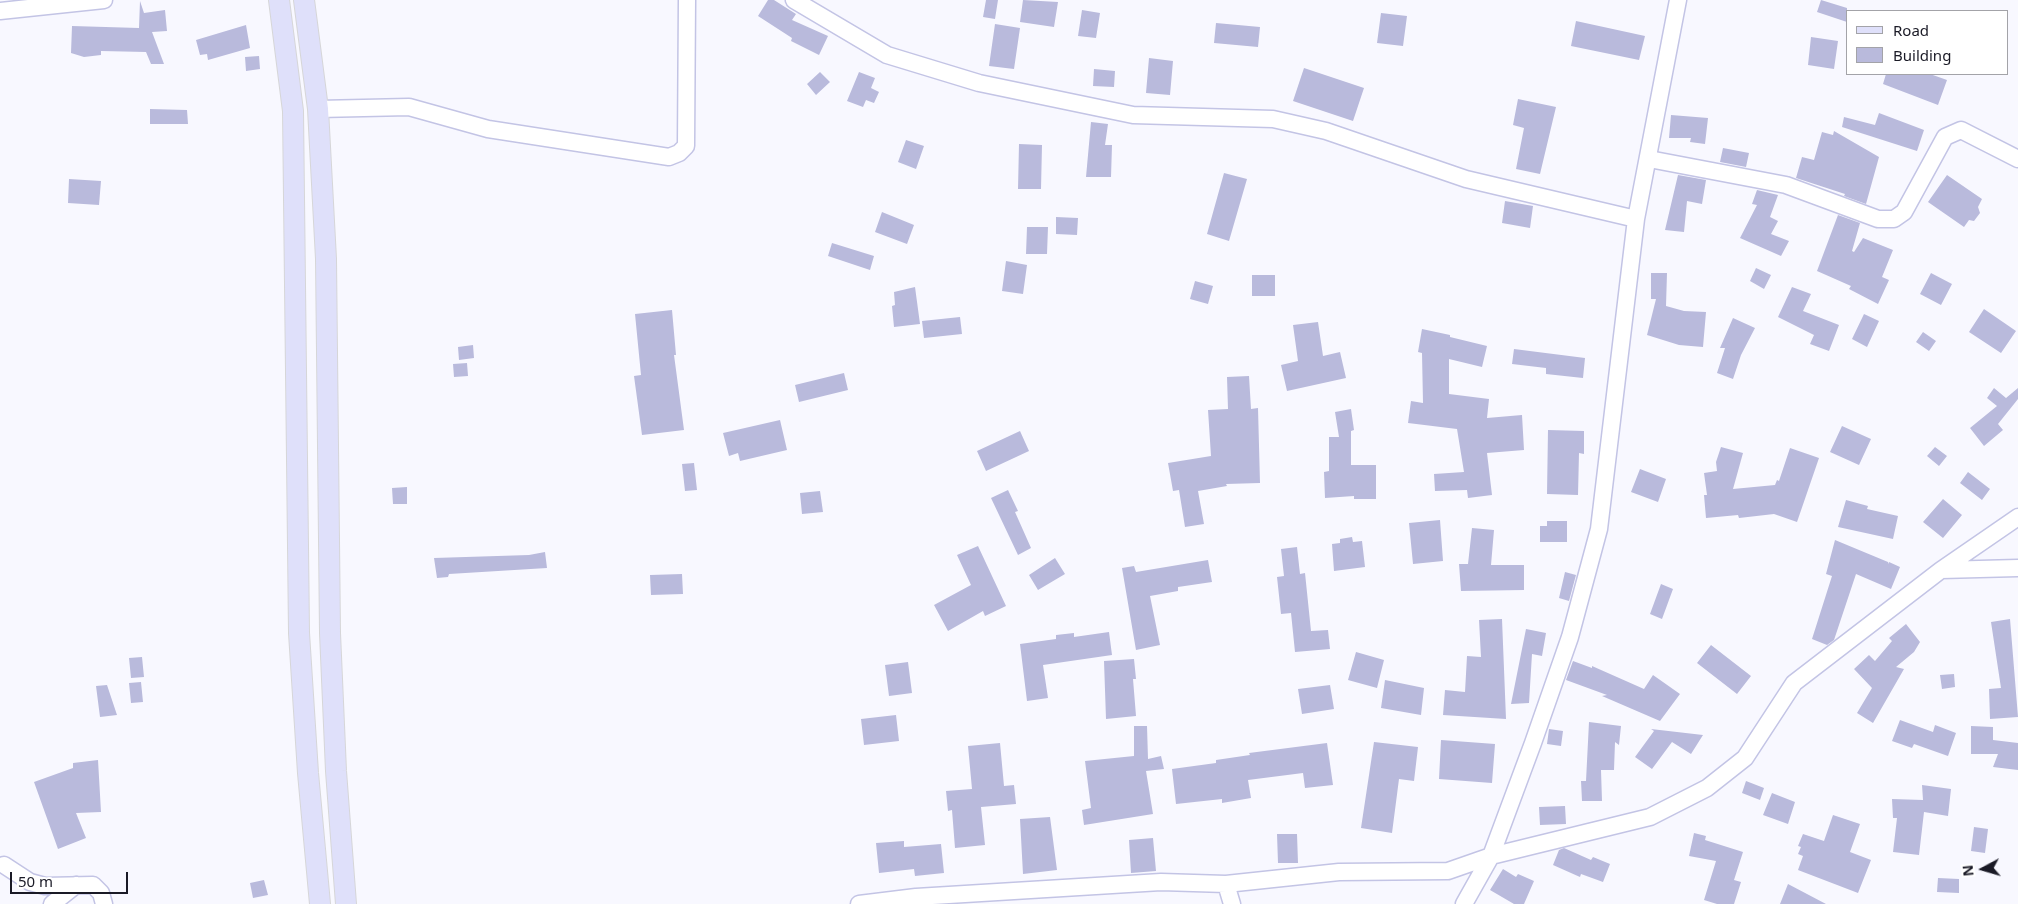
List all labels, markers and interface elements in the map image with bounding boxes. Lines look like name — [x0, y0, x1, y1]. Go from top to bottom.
legend — [1846, 10, 2008, 75]
text: Road — [1893, 20, 1929, 40]
text: Building — [1893, 45, 1951, 65]
north arrow — [1958, 844, 2008, 894]
scale bar — [12, 862, 130, 894]
text: N — [1958, 864, 1978, 877]
text: 50 m — [18, 871, 53, 891]

